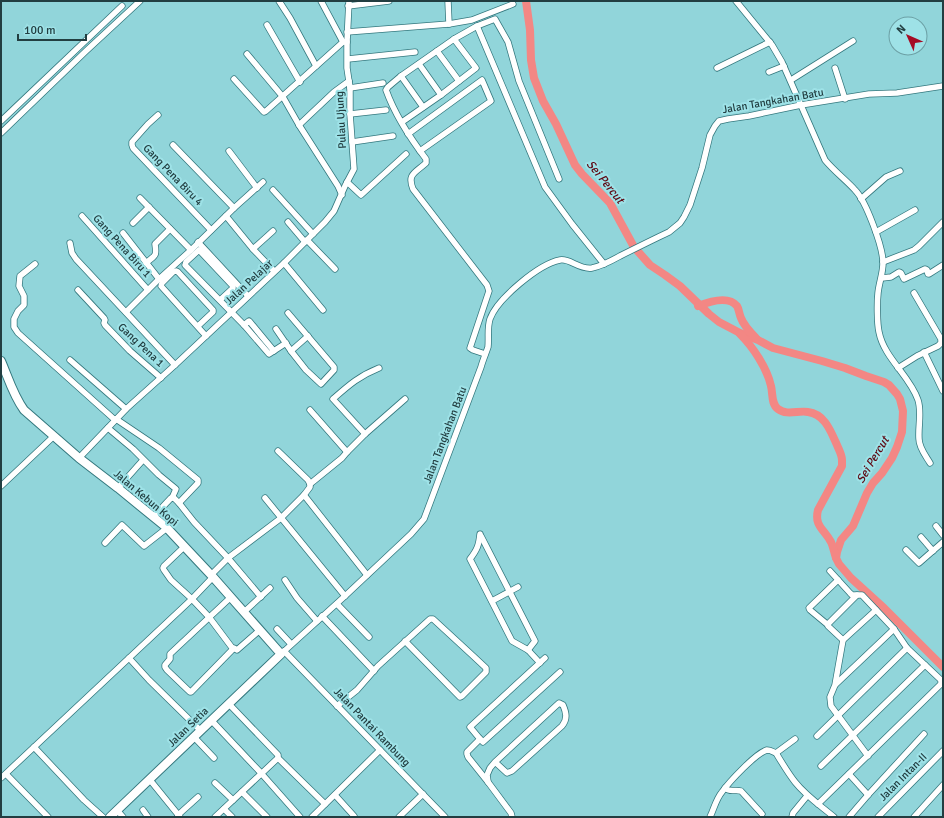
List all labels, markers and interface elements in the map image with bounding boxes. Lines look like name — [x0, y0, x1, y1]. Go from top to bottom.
scale bar — [18, 16, 86, 42]
north arrow — [888, 16, 928, 56]
text: N — [894, 22, 909, 37]
text: 100 m — [24, 23, 56, 38]
street label: Jalan Tangkahan Batu — [721, 86, 825, 116]
street label: Pulau Ujung — [333, 91, 349, 149]
street label: Gang Pena Biru 4 — [140, 142, 206, 208]
water label: Sei Percut — [583, 157, 628, 208]
street label: Gang Pena Biru 1 — [90, 212, 154, 280]
street label: Jalan Pelajar — [222, 257, 276, 307]
street label: Gang Pena 1 — [115, 320, 167, 370]
street label: Jalan Tangkahan Batu — [421, 385, 469, 485]
water label: Sei Percut — [853, 432, 894, 486]
street label: Jalan Kebun Kopi — [111, 467, 181, 529]
street label: Jalan Pantai Rambung — [331, 685, 413, 769]
street label: Jalan Setia — [165, 704, 211, 750]
street label: Jalan Intan-II — [876, 750, 930, 804]

